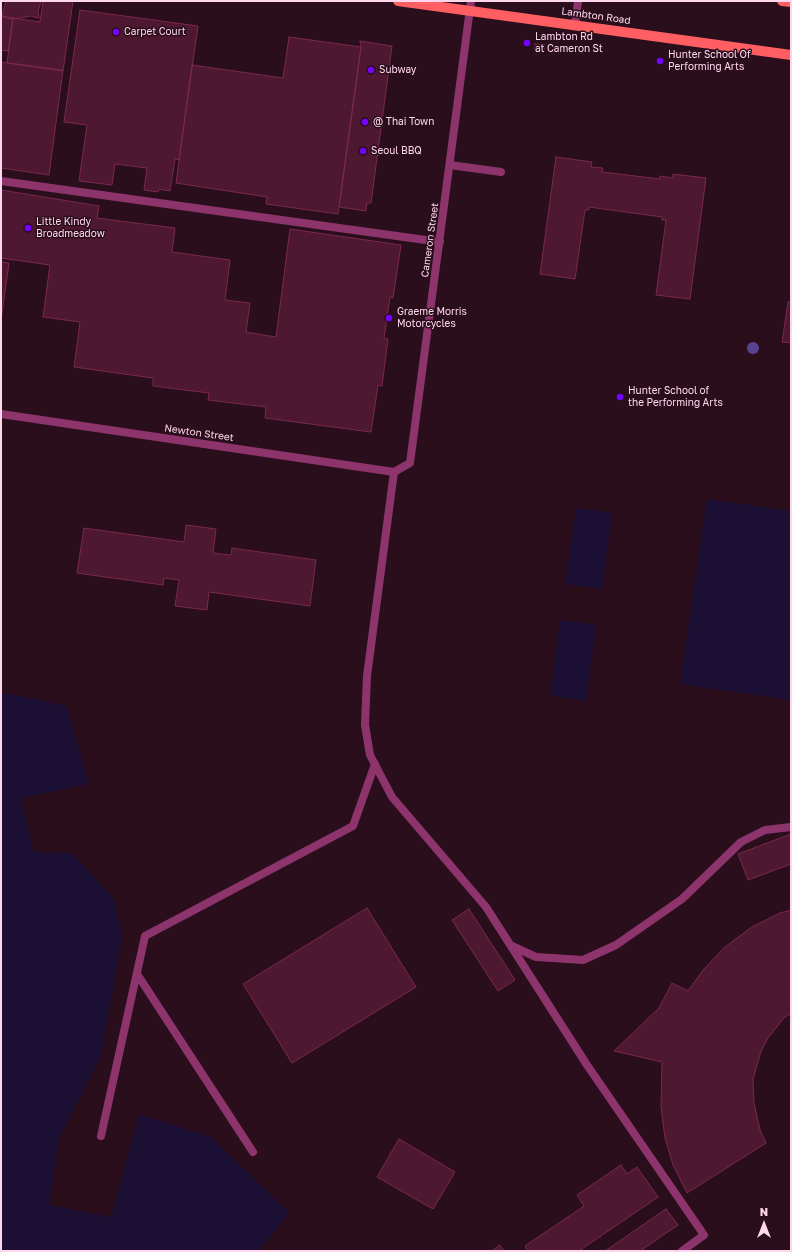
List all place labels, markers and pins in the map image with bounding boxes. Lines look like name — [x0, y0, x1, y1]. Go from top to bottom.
place label: Carpet Court — [124, 26, 186, 38]
marker: Carpet Court — [111, 27, 121, 37]
place label: Lambton Rd at Cameron St — [535, 31, 603, 54]
marker: Lambton Rd at Cameron St — [522, 38, 532, 48]
place label: Hunter School Of Performing Arts — [668, 49, 751, 72]
marker: Hunter School Of Performing Arts — [655, 56, 665, 66]
place label: Subway — [379, 64, 416, 76]
marker: Subway — [366, 65, 376, 75]
place label: @ Thai Town — [373, 116, 434, 128]
marker: @ Thai Town — [360, 117, 370, 127]
place label: Seoul BBQ — [371, 145, 422, 157]
marker: Seoul BBQ — [358, 146, 368, 156]
place label: Little Kindy Broadmeadow — [36, 216, 105, 240]
marker: Little Kindy Broadmeadow — [23, 223, 33, 233]
place label: Graeme Morris Motorcycles — [397, 306, 467, 330]
marker: Graeme Morris Motorcycles — [384, 313, 394, 323]
place label: Hunter School of the Performing Arts — [628, 385, 723, 408]
marker: Hunter School of the Performing Arts — [615, 392, 625, 402]

